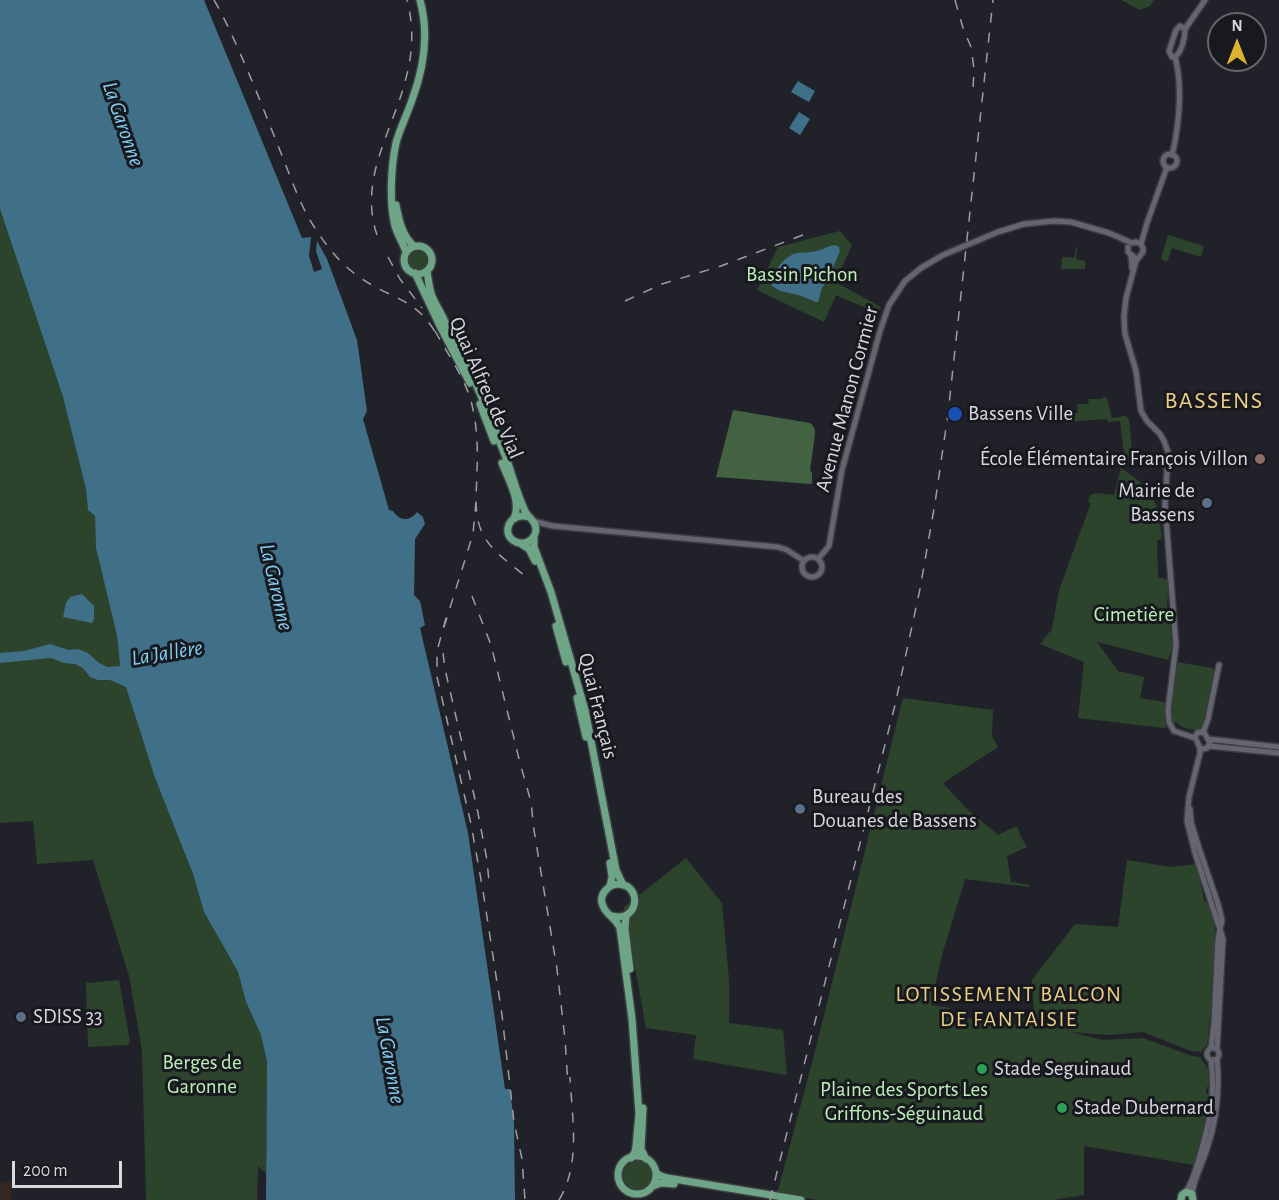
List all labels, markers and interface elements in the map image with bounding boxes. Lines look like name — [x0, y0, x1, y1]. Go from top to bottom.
north arrow — [1207, 12, 1267, 72]
text: N — [1231, 18, 1243, 34]
water label: La Garonne — [96, 78, 150, 170]
park label: Bassin Pichon — [746, 262, 858, 288]
street label: Avenue Manon Cormier — [810, 303, 884, 495]
street label: Quai Alfred de Vial — [443, 313, 529, 463]
district label: BASSENS — [1164, 387, 1264, 415]
place label: Bassens Ville — [968, 401, 1073, 427]
marker: Bassens Ville — [946, 405, 964, 423]
place label: École Élémentaire François Villon — [980, 446, 1248, 472]
marker: École Élémentaire François Villon — [1253, 452, 1267, 466]
place label: Mairie de Bassens — [1118, 478, 1195, 528]
marker: Mairie de Bassens — [1200, 496, 1214, 510]
water label: La Garonne — [253, 541, 299, 633]
park label: Cimetière — [1094, 602, 1174, 628]
water label: La Jallère — [129, 634, 205, 672]
street label: Quai Français — [573, 651, 623, 761]
place label: Bureau des Douanes de Bassens — [812, 784, 977, 834]
marker: Bureau des Douanes de Bassens — [793, 802, 807, 816]
district label: LOTISSEMENT BALCON DE FANTAISIE — [896, 981, 1122, 1032]
place label: SDISS 33 — [33, 1004, 103, 1030]
marker: SDISS 33 — [14, 1010, 28, 1024]
water label: La Garonne — [369, 1014, 411, 1106]
park label: Berges de Garonne — [162, 1050, 242, 1100]
place label: Stade Seguinaud — [994, 1056, 1131, 1082]
marker: Stade Seguinaud — [975, 1062, 989, 1076]
park label: Plaine des Sports Les Griffons-Séguinaud — [820, 1077, 988, 1127]
place label: Stade Dubernard — [1074, 1095, 1214, 1121]
marker: Stade Dubernard — [1055, 1101, 1069, 1115]
scale bar — [15, 1149, 124, 1187]
text: 200 m — [23, 1162, 68, 1180]

